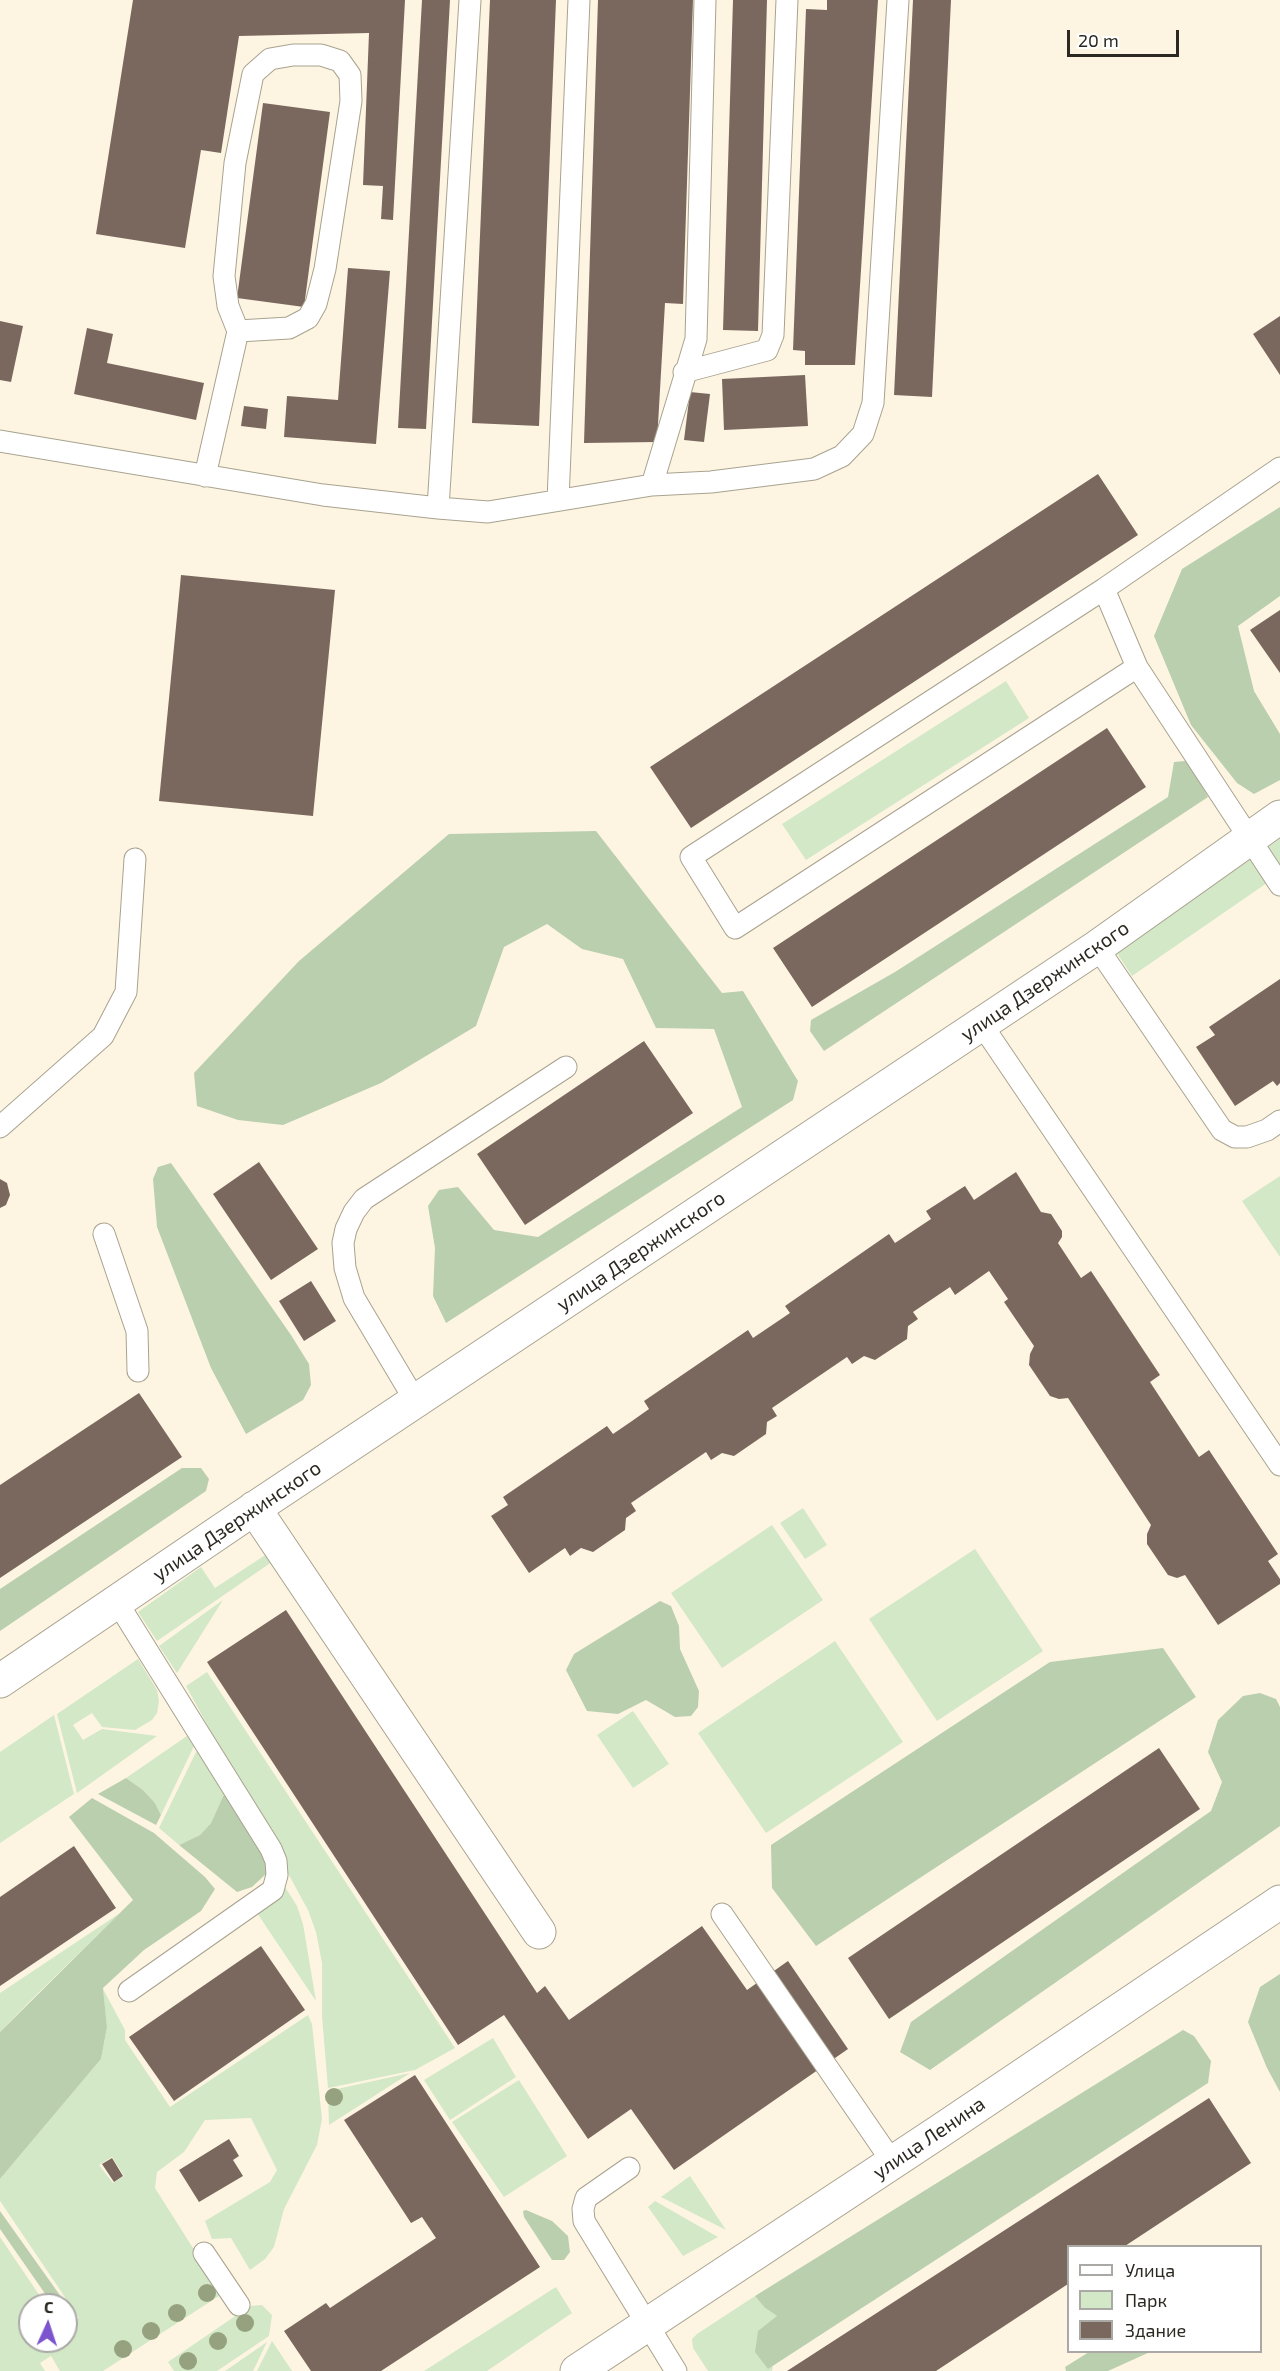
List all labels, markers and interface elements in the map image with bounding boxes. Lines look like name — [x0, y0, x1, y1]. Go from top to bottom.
scale bar — [1070, 18, 1182, 56]
text: 20 m — [1078, 29, 1119, 51]
street label: улица Дзержинского — [956, 916, 1134, 1046]
street label: улица Дзержинского — [552, 1186, 730, 1316]
street label: улица Дзержинского — [148, 1456, 326, 1586]
street label: улица Ленина — [868, 2092, 990, 2184]
legend — [1067, 2245, 1262, 2353]
text: Улица — [1125, 2259, 1175, 2281]
text: Парк — [1125, 2289, 1167, 2311]
north arrow — [18, 2293, 78, 2353]
text: С — [44, 2297, 54, 2316]
text: Здание — [1125, 2319, 1186, 2341]

